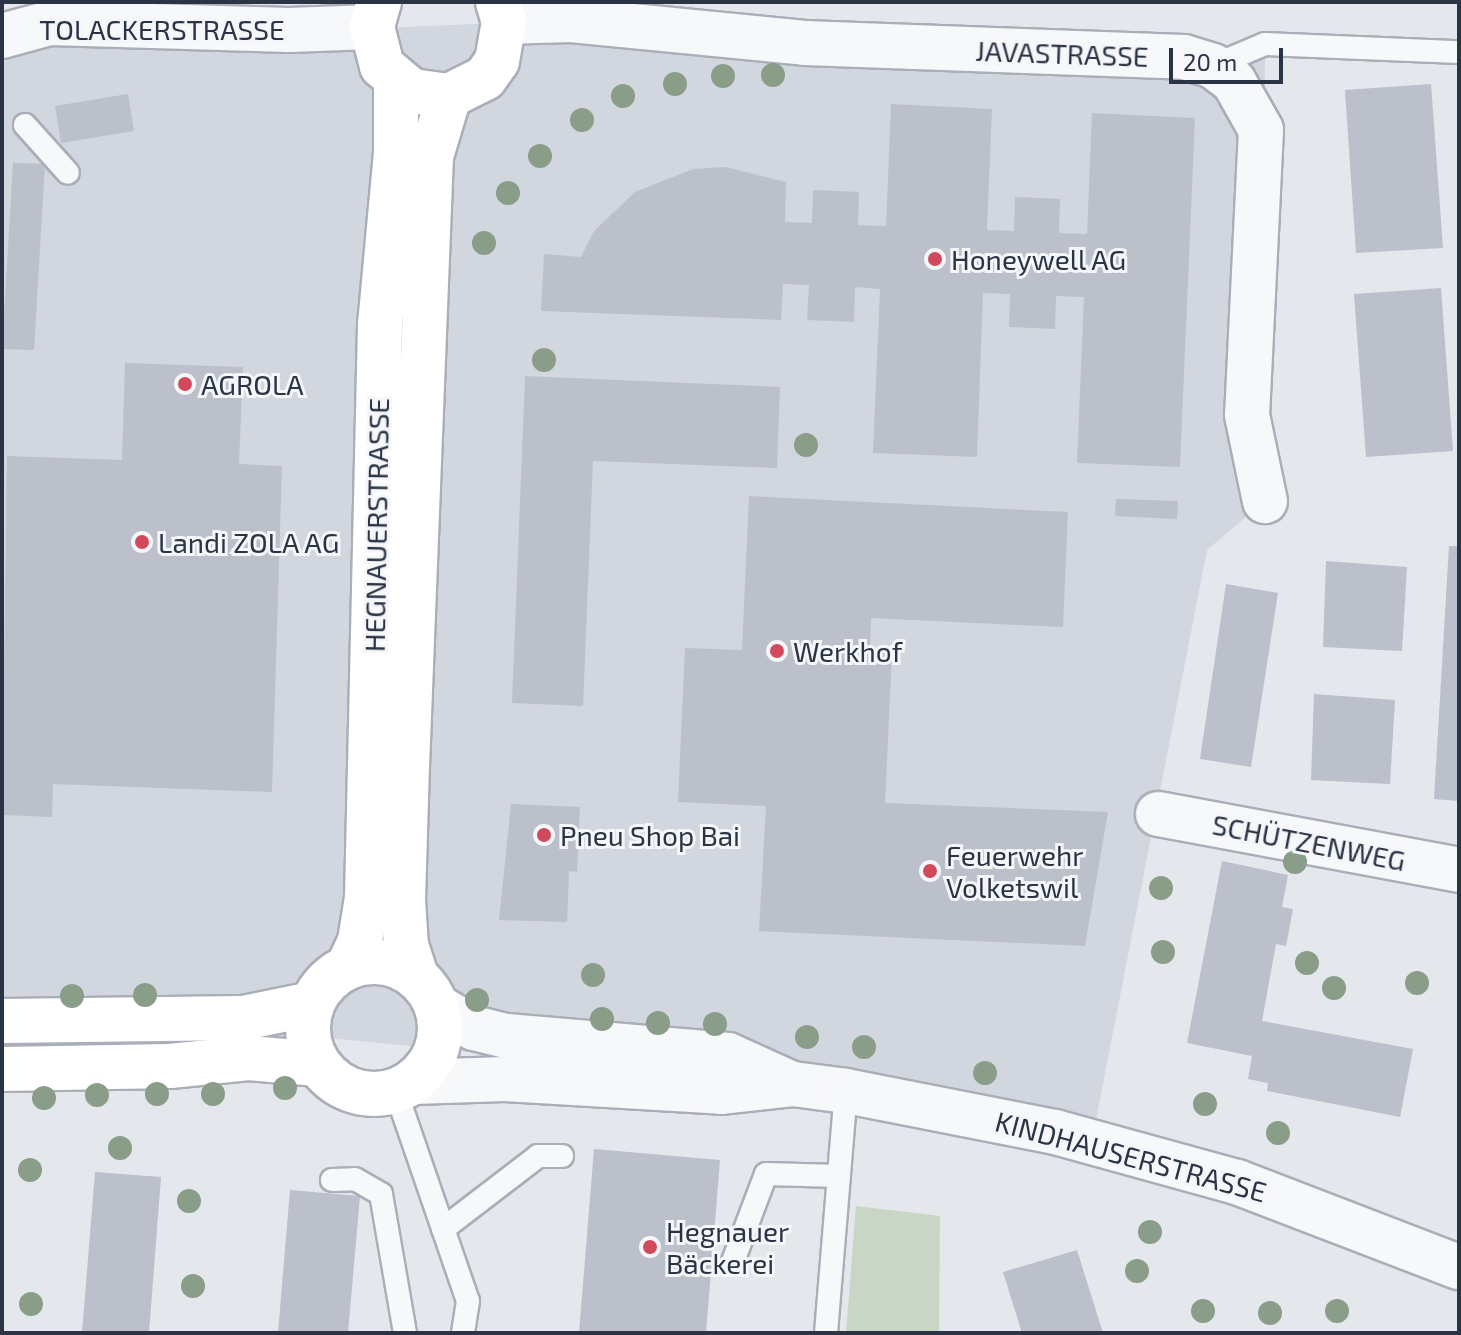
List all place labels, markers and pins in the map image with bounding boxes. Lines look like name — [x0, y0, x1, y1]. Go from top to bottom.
place label: Honeywell AG — [951, 242, 1127, 276]
marker: Honeywell AG — [926, 250, 944, 268]
place label: AGROLA — [201, 367, 304, 401]
marker: AGROLA — [176, 375, 194, 393]
place label: Landi ZOLA AG — [158, 525, 341, 559]
marker: Landi ZOLA AG — [133, 533, 151, 551]
place label: Werkhof — [793, 634, 902, 668]
marker: Werkhof — [768, 642, 786, 660]
place label: Pneu Shop Bai — [560, 818, 740, 852]
marker: Pneu Shop Bai — [535, 826, 553, 844]
place label: Feuerwehr Volketswil — [946, 838, 1083, 904]
marker: Feuerwehr Volketswil — [921, 862, 939, 880]
place label: Hegnauer Bäckerei — [666, 1214, 789, 1280]
marker: Hegnauer Bäckerei — [641, 1238, 659, 1256]

